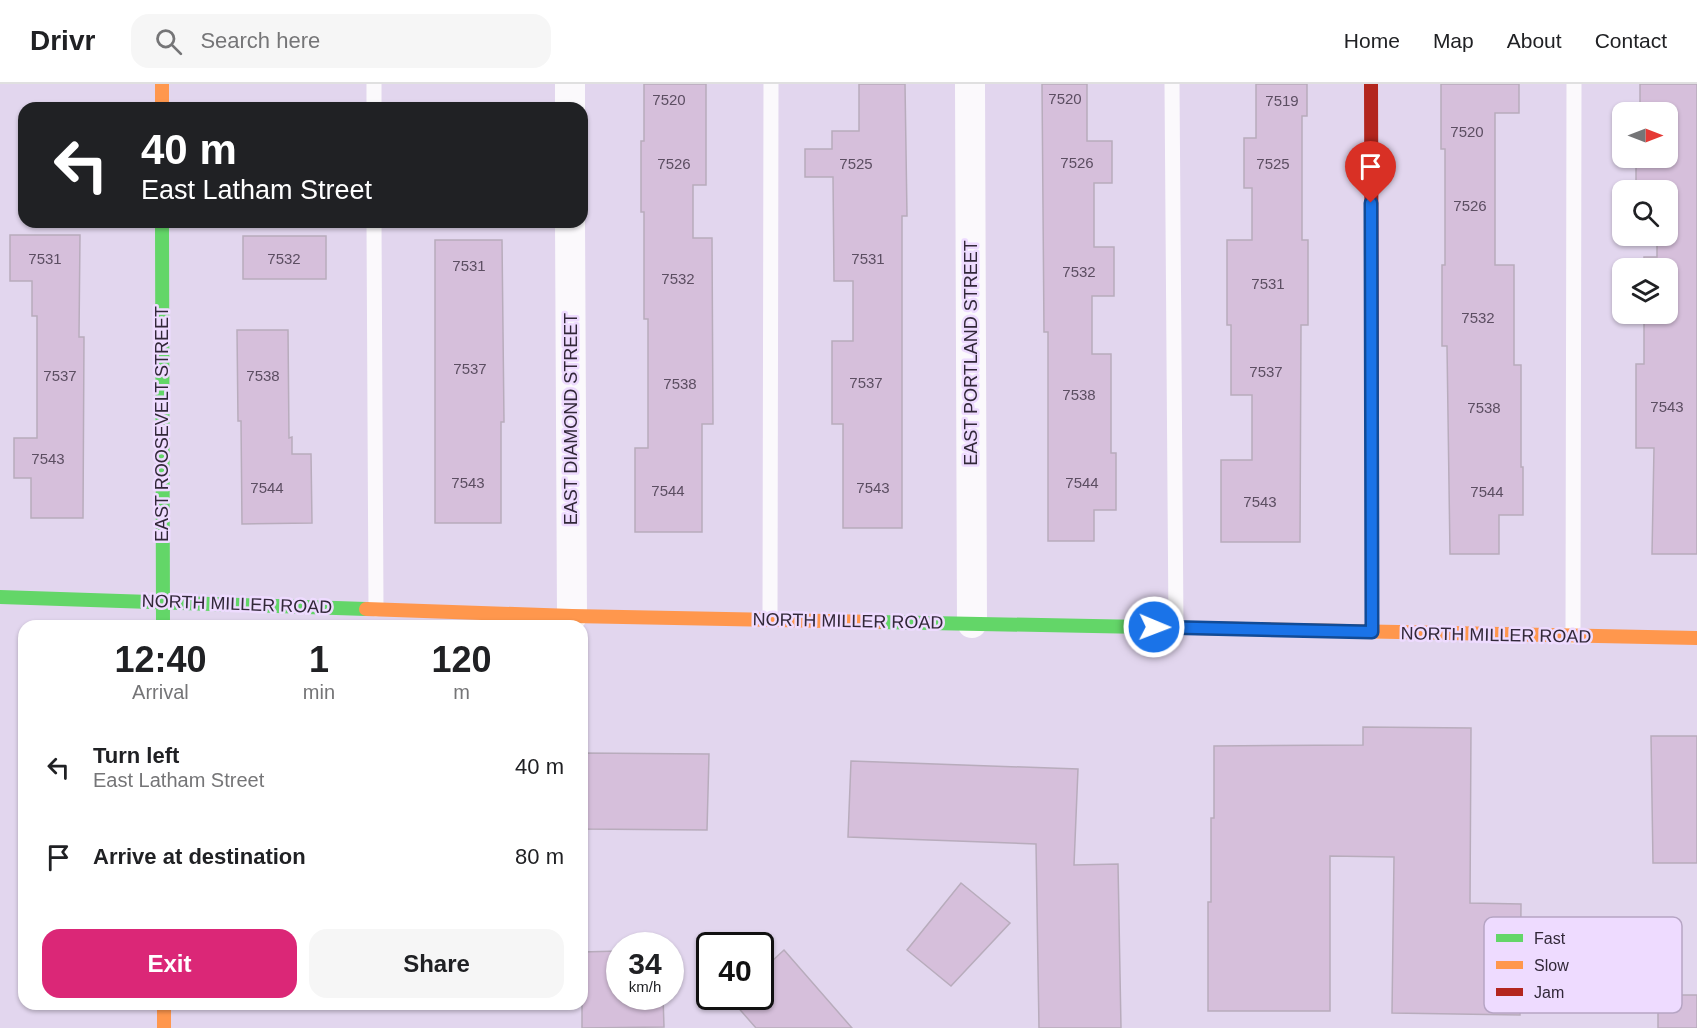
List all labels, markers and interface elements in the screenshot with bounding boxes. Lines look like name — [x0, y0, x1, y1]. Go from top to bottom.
search box — [131, 14, 551, 68]
text: Drivr — [30, 25, 95, 56]
icon: search — [152, 25, 185, 58]
text: Search here — [200, 28, 320, 53]
text: Home — [1344, 29, 1400, 52]
text: Map — [1433, 29, 1474, 52]
text: About — [1507, 29, 1562, 52]
text: Contact — [1595, 29, 1667, 52]
house number: 7520 — [1048, 90, 1082, 107]
house number: 7520 — [652, 91, 686, 108]
house number: 7519 — [1265, 92, 1299, 109]
north arrow — [1612, 102, 1678, 168]
map controls — [1612, 102, 1678, 324]
house number: 7520 — [1450, 123, 1484, 140]
icon: left — [42, 126, 120, 204]
text: 40 m — [141, 126, 237, 173]
pin — [1345, 141, 1396, 203]
icon: arrive — [1354, 150, 1387, 183]
house number: 7526 — [1060, 154, 1094, 171]
house number: 7526 — [657, 155, 691, 172]
house number: 7525 — [839, 155, 873, 172]
house number: 7525 — [1256, 155, 1290, 172]
text: East Latham Street — [141, 175, 372, 205]
button: search — [1612, 180, 1678, 246]
house number: 7526 — [1453, 197, 1487, 214]
street label: EAST PORTLAND STREET — [961, 240, 981, 466]
house number: 7531 — [28, 250, 62, 267]
house number: 7532 — [267, 250, 301, 267]
house number: 7531 — [851, 250, 885, 267]
house number: 7531 — [452, 257, 486, 274]
button: layers — [1612, 258, 1678, 324]
house number: 7532 — [1062, 263, 1096, 280]
house number: 7532 — [661, 270, 695, 287]
house number: 7531 — [1251, 275, 1285, 292]
street label: EAST ROOSEVELT STREET — [152, 306, 172, 542]
house number: 7532 — [1461, 309, 1495, 326]
street label: EAST DIAMOND STREET — [561, 313, 581, 525]
house number: 7537 — [453, 360, 487, 377]
house number: 7537 — [1249, 363, 1283, 380]
house number: 7537 — [43, 367, 77, 384]
house number: 7538 — [246, 367, 280, 384]
house number: 7537 — [849, 374, 883, 391]
house number: 7538 — [663, 375, 697, 392]
house number: 7538 — [1062, 386, 1096, 403]
house number: 7543 — [1650, 398, 1684, 415]
house number: 7538 — [1467, 399, 1501, 416]
house number: 7543 — [31, 450, 65, 467]
house number: 7543 — [451, 474, 485, 491]
house number: 7544 — [1065, 474, 1099, 491]
house number: 7544 — [250, 479, 284, 496]
house number: 7543 — [856, 479, 890, 496]
house number: 7544 — [651, 482, 685, 499]
house number: 7544 — [1470, 483, 1504, 500]
house number: 7543 — [1243, 493, 1277, 510]
street label: NORTH MILLER ROAD — [141, 591, 333, 617]
position arrow — [1122, 595, 1186, 659]
street label: NORTH MILLER ROAD — [752, 609, 944, 633]
street label: NORTH MILLER ROAD — [1400, 623, 1592, 647]
text: 12:40 — [114, 639, 206, 680]
text: 1 — [309, 639, 329, 680]
text: 120 — [431, 639, 492, 680]
text: Arrival — [132, 681, 189, 703]
text: min — [303, 681, 335, 703]
text: m — [453, 681, 470, 703]
text: Turn left — [93, 743, 179, 768]
icon: left — [42, 751, 75, 784]
text: 40 m — [515, 754, 564, 779]
text: East Latham Street — [93, 769, 264, 791]
icon: arrive — [42, 841, 75, 874]
text: Arrive at destination — [93, 844, 306, 869]
text: 80 m — [515, 844, 564, 869]
legend — [1484, 917, 1682, 1013]
button: Exit — [42, 929, 297, 998]
button: Share — [309, 929, 564, 998]
text: Fast — [1534, 930, 1566, 947]
speed limit sign: 40 — [696, 932, 774, 1010]
text: 34 — [628, 947, 662, 980]
text: Slow — [1534, 957, 1569, 974]
text: km/h — [629, 978, 661, 995]
text: Jam — [1534, 984, 1564, 1001]

